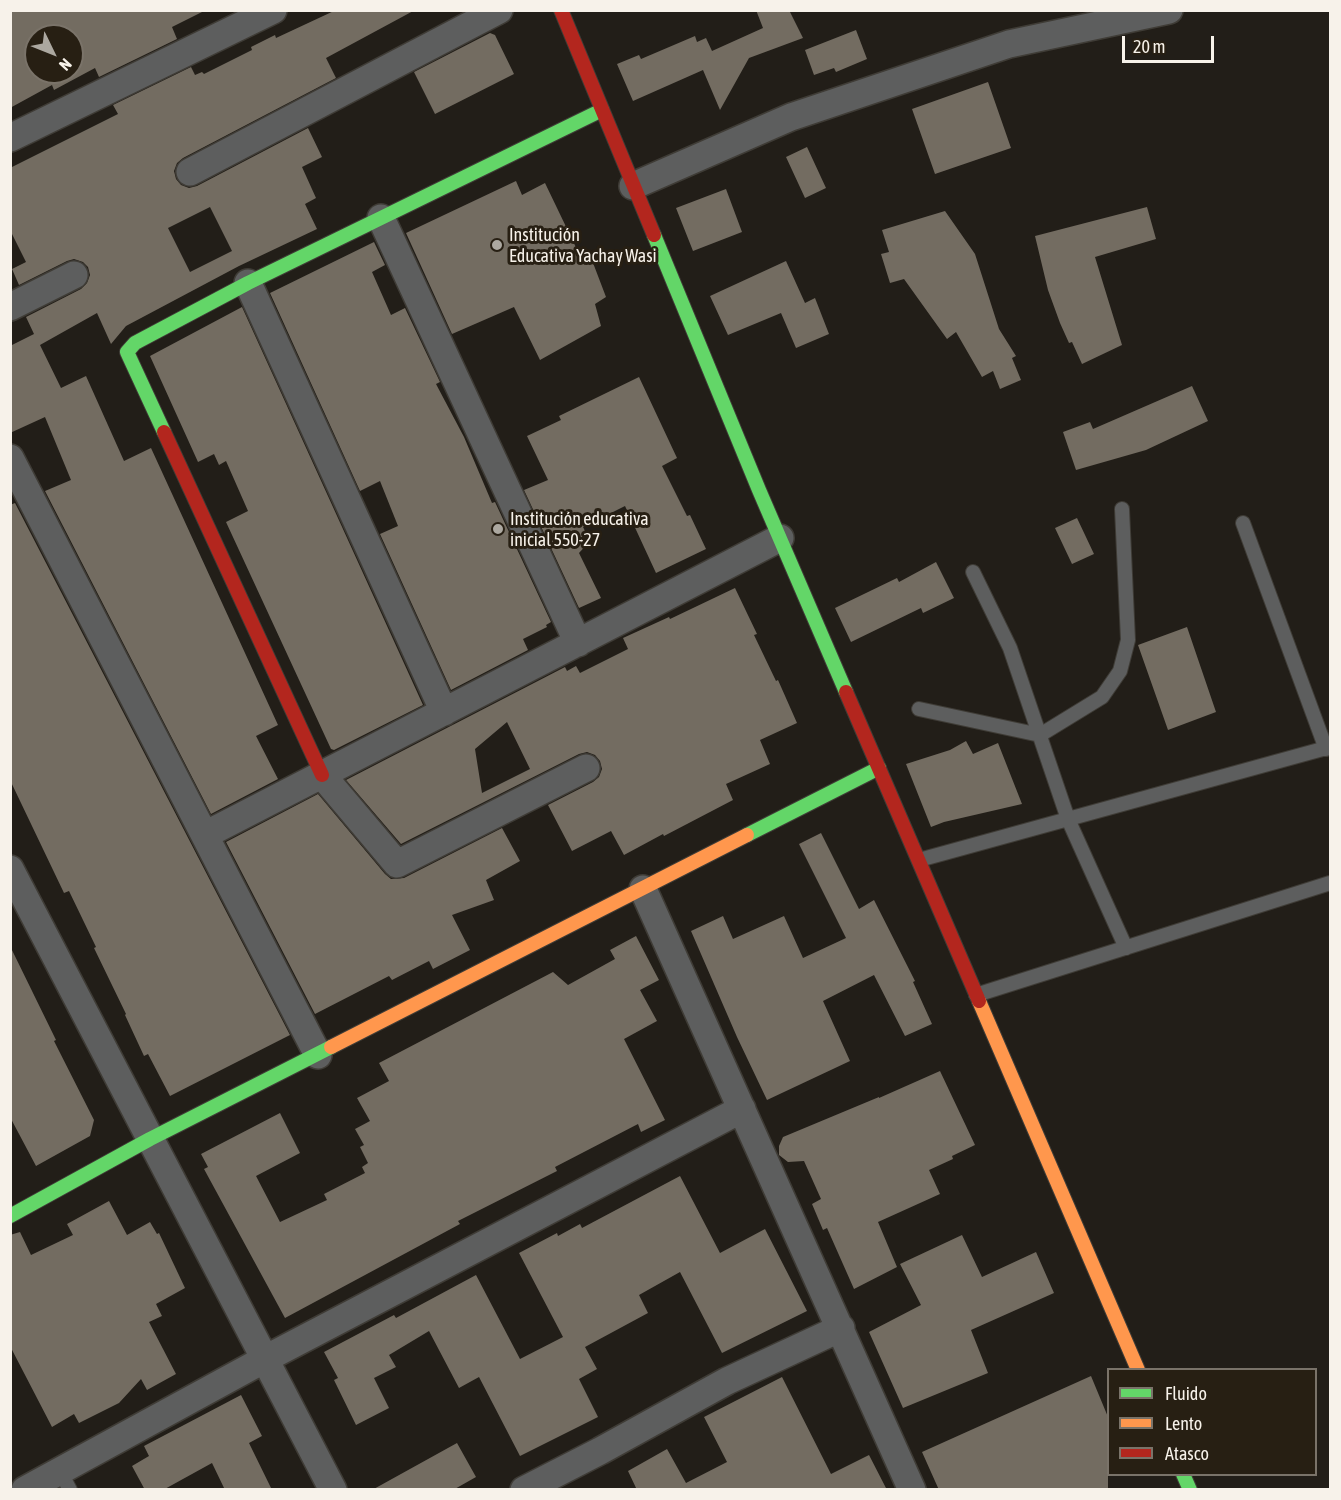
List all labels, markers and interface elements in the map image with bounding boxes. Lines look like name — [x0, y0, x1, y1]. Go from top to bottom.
north arrow — [24, 24, 84, 84]
scale bar — [1125, 24, 1216, 62]
text: 20 m — [1133, 36, 1165, 57]
text: N — [56, 55, 76, 75]
place label: Institución Educativa Yachay Wasi — [509, 224, 657, 266]
marker: Institución Educativa Yachay Wasi — [490, 238, 504, 252]
place label: Institución educativa inicial 550-27 — [510, 508, 649, 550]
marker: Institución educativa inicial 550-27 — [491, 522, 505, 536]
legend — [1107, 1368, 1317, 1476]
text: Fluido — [1165, 1383, 1207, 1404]
text: Lento — [1165, 1413, 1202, 1434]
text: Atasco — [1165, 1443, 1209, 1464]

